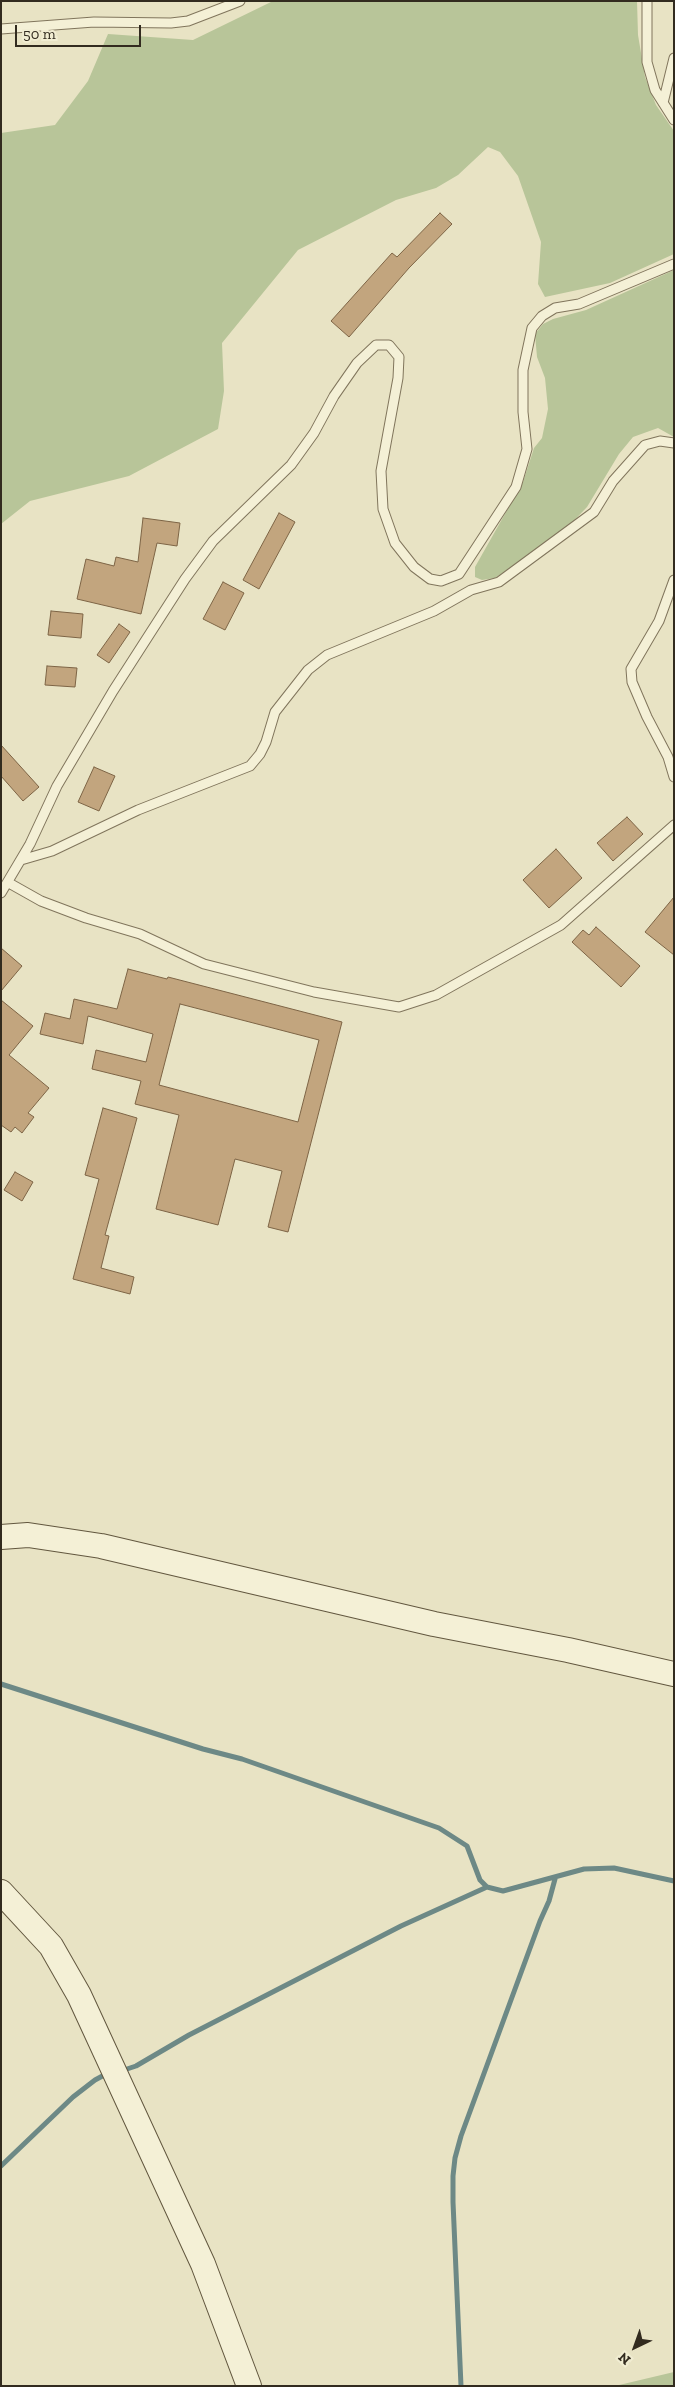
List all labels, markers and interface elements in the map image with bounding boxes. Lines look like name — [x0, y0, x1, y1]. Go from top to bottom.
scale bar — [18, 15, 144, 47]
text: 50 m — [23, 25, 56, 43]
north arrow — [610, 2322, 660, 2372]
text: N — [615, 2349, 634, 2368]

